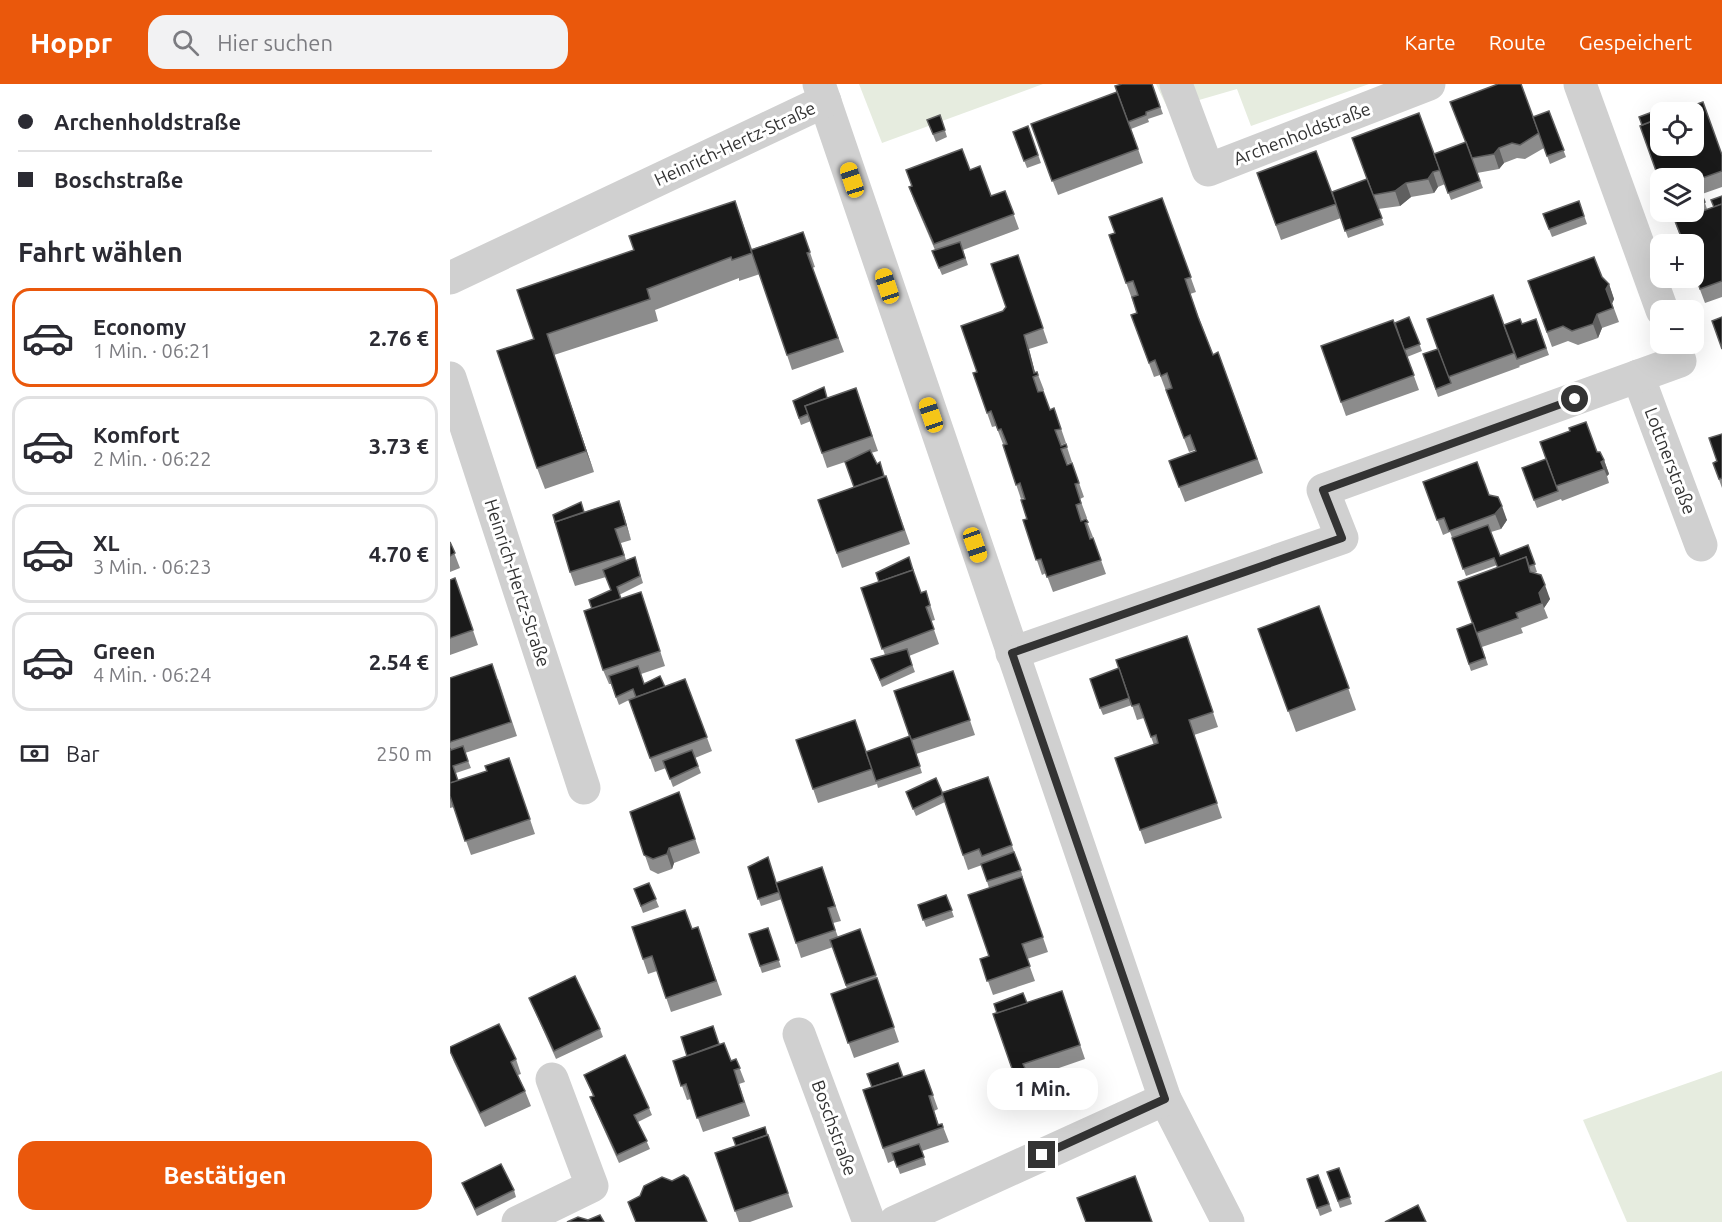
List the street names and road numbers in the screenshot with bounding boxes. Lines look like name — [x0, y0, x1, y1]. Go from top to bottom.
street label: Heinrich-Hertz-Straße — [651, 97, 818, 189]
street label: Archenholdstraße — [1230, 98, 1373, 168]
street label: Lottnerstraße — [1641, 404, 1700, 517]
street label: Heinrich-Hertz-Straße — [481, 496, 555, 669]
street label: Boschstraße — [808, 1077, 861, 1178]

